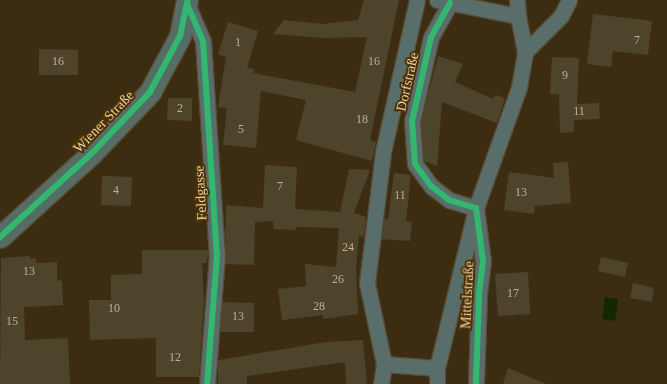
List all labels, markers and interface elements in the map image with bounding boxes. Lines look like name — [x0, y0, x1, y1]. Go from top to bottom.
house number: 7 — [634, 34, 640, 48]
house number: 1 — [235, 36, 241, 50]
street label: Dorfstraße — [393, 51, 423, 113]
house number: 16 — [52, 55, 64, 69]
house number: 16 — [368, 55, 380, 69]
house number: 9 — [562, 69, 568, 83]
street label: Wiener Straße — [70, 87, 138, 157]
house number: 2 — [177, 102, 183, 116]
house number: 11 — [573, 105, 585, 119]
house number: 18 — [356, 113, 368, 127]
house number: 5 — [238, 123, 244, 137]
street label: Feldgasse — [191, 165, 211, 221]
house number: 7 — [277, 180, 283, 194]
house number: 4 — [113, 184, 119, 198]
house number: 13 — [515, 186, 527, 200]
house number: 11 — [394, 189, 406, 203]
house number: 24 — [342, 241, 354, 255]
street label: Mittelstraße — [458, 261, 478, 329]
house number: 13 — [23, 265, 35, 279]
house number: 26 — [332, 273, 344, 287]
house number: 17 — [507, 287, 519, 301]
house number: 28 — [313, 300, 325, 314]
house number: 10 — [108, 302, 120, 316]
house number: 13 — [232, 310, 244, 324]
house number: 15 — [6, 315, 18, 329]
house number: 12 — [169, 351, 181, 365]

